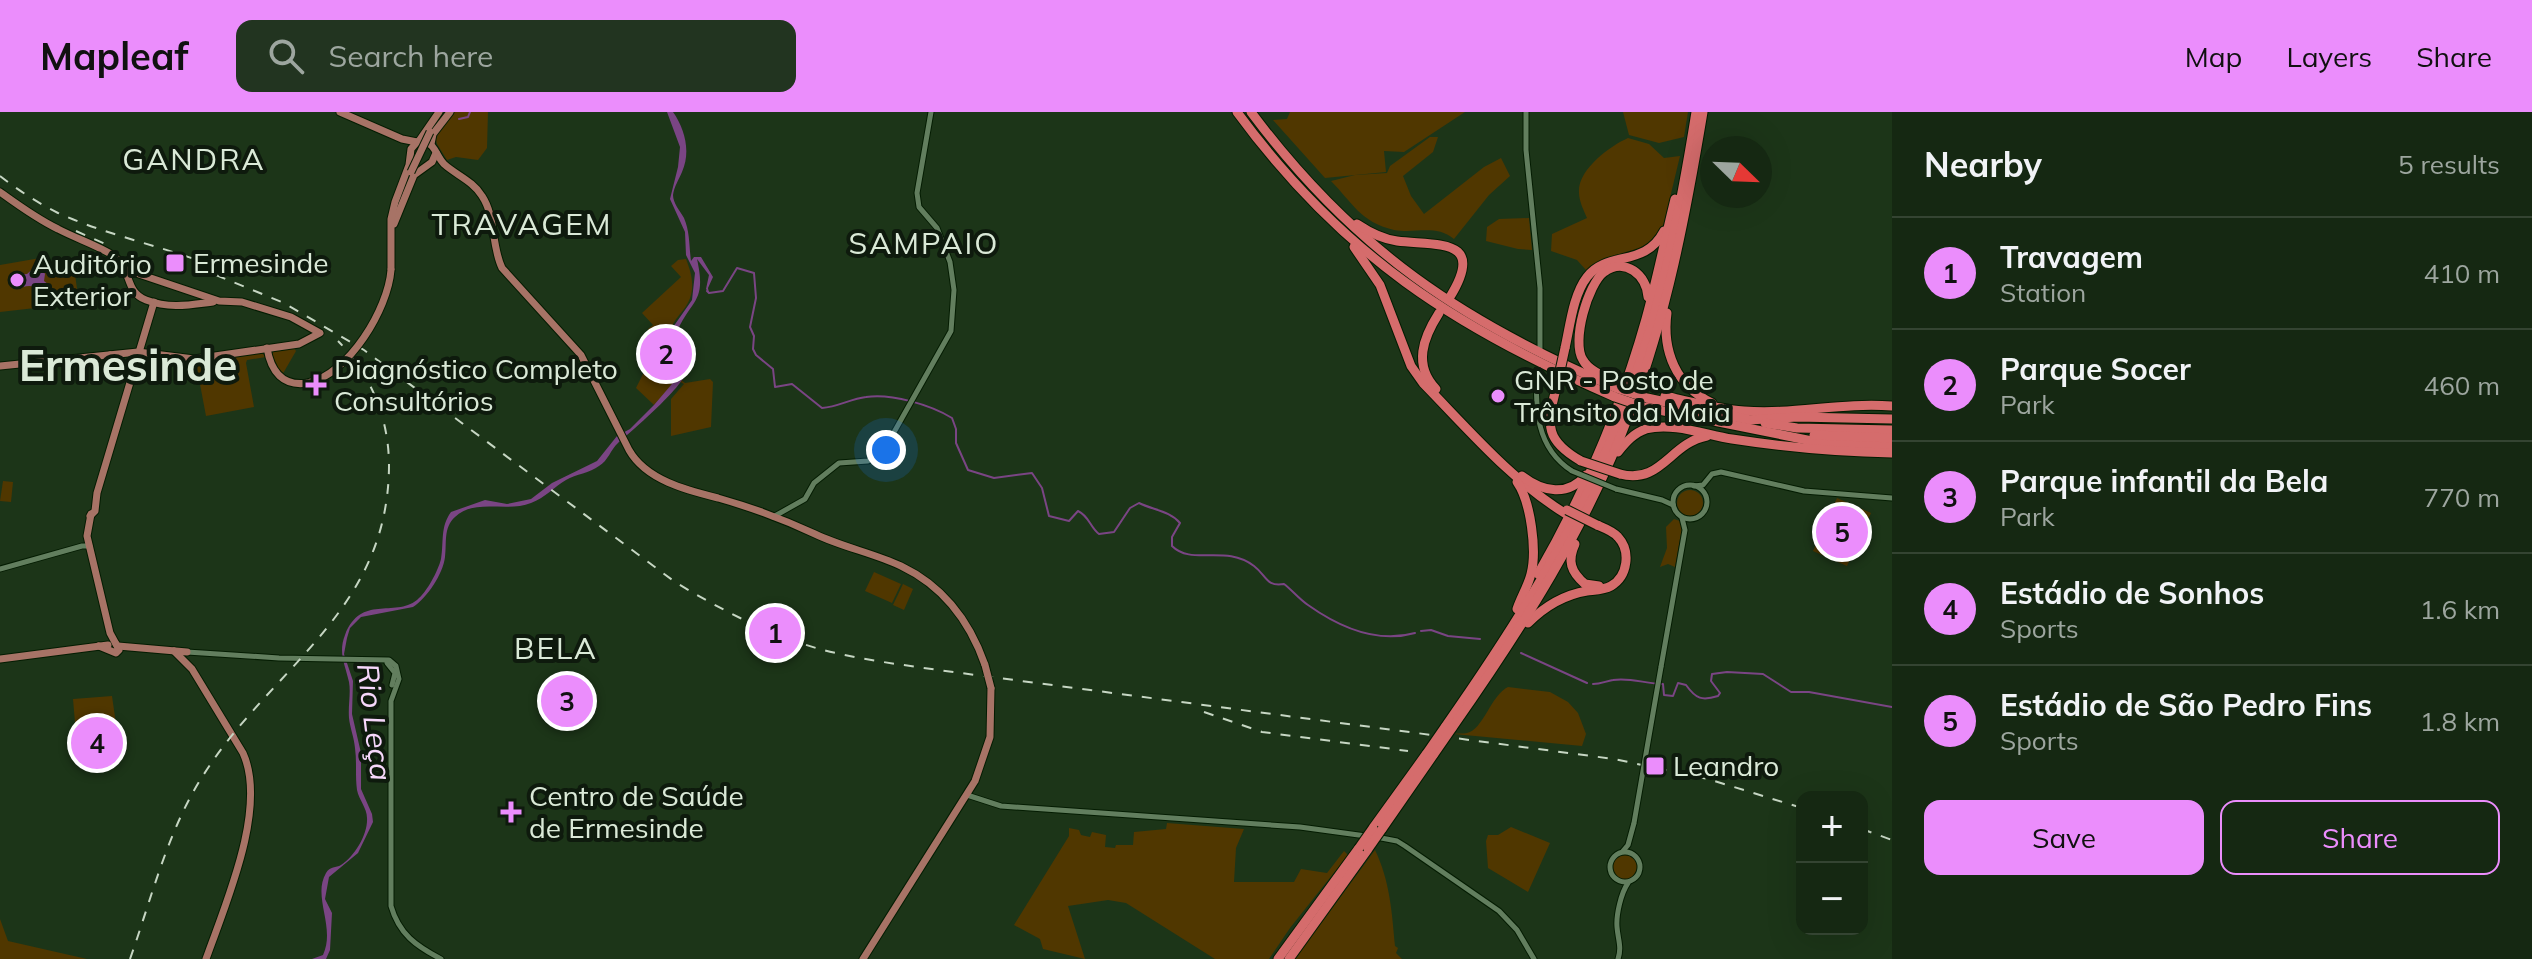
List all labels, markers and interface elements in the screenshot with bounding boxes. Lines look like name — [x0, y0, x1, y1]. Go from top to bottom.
search box — [236, 20, 796, 92]
text: Mapleaf — [40, 32, 188, 80]
icon: search — [264, 34, 308, 78]
text: Search here — [328, 37, 493, 75]
text: Map — [2185, 39, 2242, 74]
text: Layers — [2286, 39, 2372, 74]
text: Share — [2416, 39, 2492, 74]
north arrow — [1700, 136, 1772, 208]
district label: GANDRA — [122, 140, 266, 178]
text: Nearby — [1924, 143, 2042, 186]
text: 5 results — [2398, 148, 2500, 181]
district label: TRAVAGEM — [431, 205, 613, 243]
district label: SAMPAIO — [849, 224, 999, 262]
text: Travagem — [2000, 238, 2143, 276]
place label: Ermesinde — [193, 245, 328, 280]
place label: Auditório Exterior — [33, 246, 152, 313]
marker: Ermesinde — [164, 252, 186, 274]
text: 1 — [1942, 257, 1958, 290]
text: 410 m — [2424, 257, 2500, 290]
marker: Auditório Exterior — [8, 271, 26, 289]
text: Station — [2000, 276, 2086, 309]
pin: 2 — [640, 324, 692, 384]
district label: Ermesinde — [19, 337, 237, 392]
text: Parque Socer — [2000, 350, 2191, 388]
place label: Diagnóstico Completo Consultórios — [334, 351, 618, 418]
place label: GNR - Posto de Trânsito da Maia — [1514, 362, 1731, 429]
text: 2 — [1942, 369, 1958, 402]
text: 460 m — [2424, 369, 2500, 402]
marker: Diagnóstico Completo Consultórios — [305, 374, 327, 396]
marker: GNR - Posto de Trânsito da Maia — [1489, 387, 1507, 405]
text: Park — [2000, 388, 2055, 421]
your location — [866, 430, 906, 470]
text: Parque infantil da Bela — [2000, 462, 2328, 500]
text: 3 — [1942, 481, 1958, 514]
text: 770 m — [2424, 481, 2500, 514]
text: Park — [2000, 500, 2055, 533]
pin: 5 — [1816, 502, 1868, 562]
text: Estádio de Sonhos — [2000, 574, 2264, 612]
text: 4 — [1942, 593, 1958, 626]
text: 1.6 km — [2420, 593, 2500, 626]
pin: 1 — [749, 603, 801, 663]
text: Sports — [2000, 612, 2079, 645]
district label: BELA — [514, 629, 598, 667]
water label: Rio Leça — [349, 661, 401, 783]
pin: 3 — [541, 671, 593, 731]
text: Estádio de São Pedro Fins — [2000, 686, 2372, 724]
text: 5 — [1942, 705, 1958, 738]
text: 1.8 km — [2420, 705, 2500, 738]
pin: 4 — [71, 713, 123, 773]
text: Sports — [2000, 724, 2079, 757]
place label: Leandro — [1673, 748, 1779, 783]
marker: Leandro — [1644, 755, 1666, 777]
place label: Centro de Saúde de Ermesinde — [529, 778, 744, 845]
map controls — [1796, 791, 1868, 935]
button: + — [1796, 791, 1868, 863]
button: Save — [1924, 800, 2204, 875]
button: Share — [2220, 800, 2500, 875]
marker: Centro de Saúde de Ermesinde — [500, 801, 522, 823]
button: − — [1796, 863, 1868, 935]

